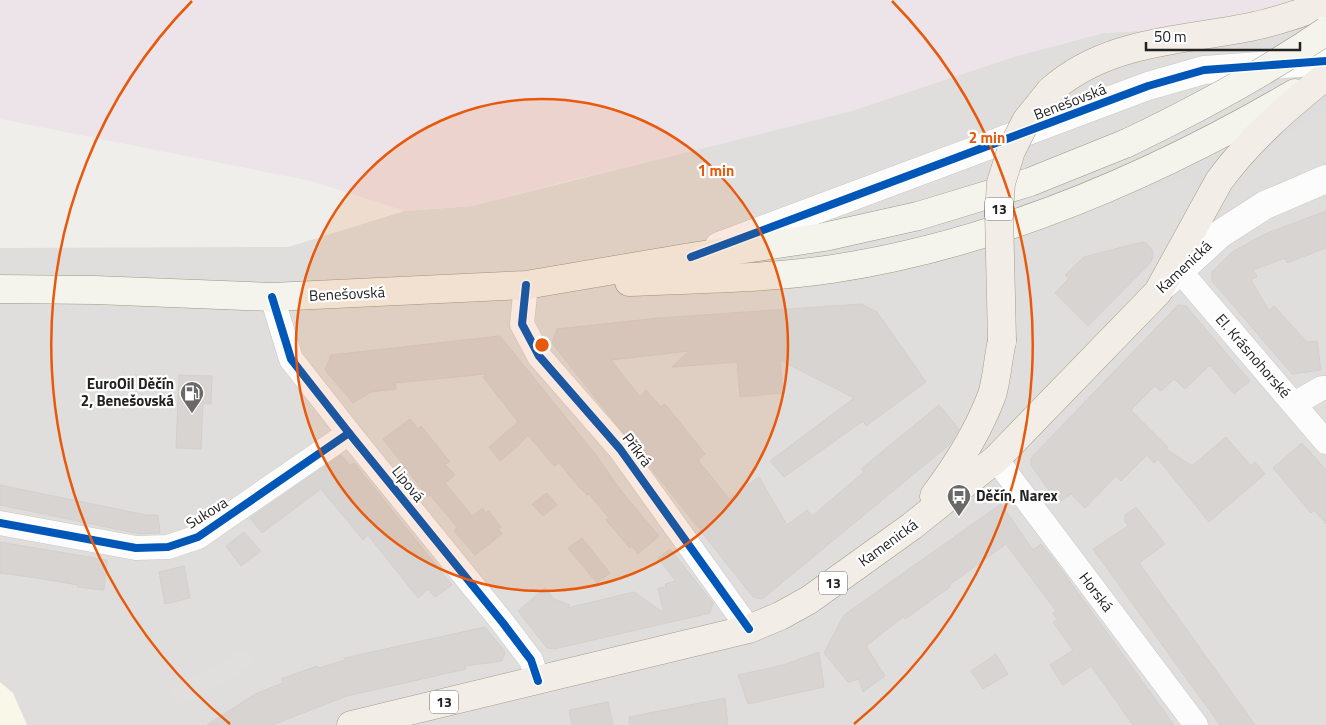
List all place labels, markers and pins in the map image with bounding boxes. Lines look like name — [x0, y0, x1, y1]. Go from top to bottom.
centre of rings — [533, 336, 551, 354]
place label: EuroOil Děčín 2, Benešovská — [81, 372, 174, 412]
fuel station icon: EuroOil Děčín 2, Benešovská — [179, 380, 205, 414]
bus stop icon: Děčín, Narex — [946, 483, 972, 517]
place label: Děčín, Narex — [976, 484, 1058, 507]

